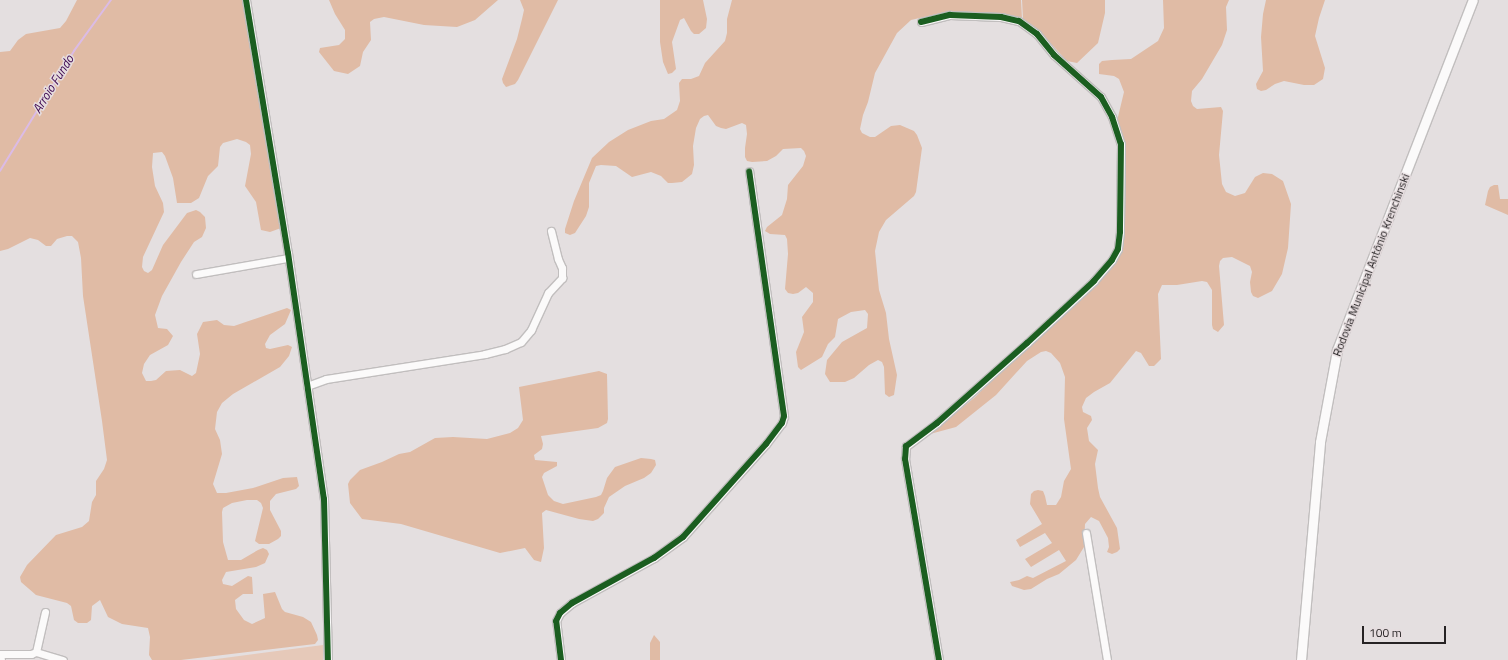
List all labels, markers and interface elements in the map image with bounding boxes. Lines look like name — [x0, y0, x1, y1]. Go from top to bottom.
water label: Arroio Fundo — [29, 52, 77, 116]
street label: Rodovia Municipal Antônio Krenchinski — [1329, 172, 1413, 358]
scale bar — [1364, 618, 1448, 644]
text: 100 m — [1369, 623, 1402, 642]

